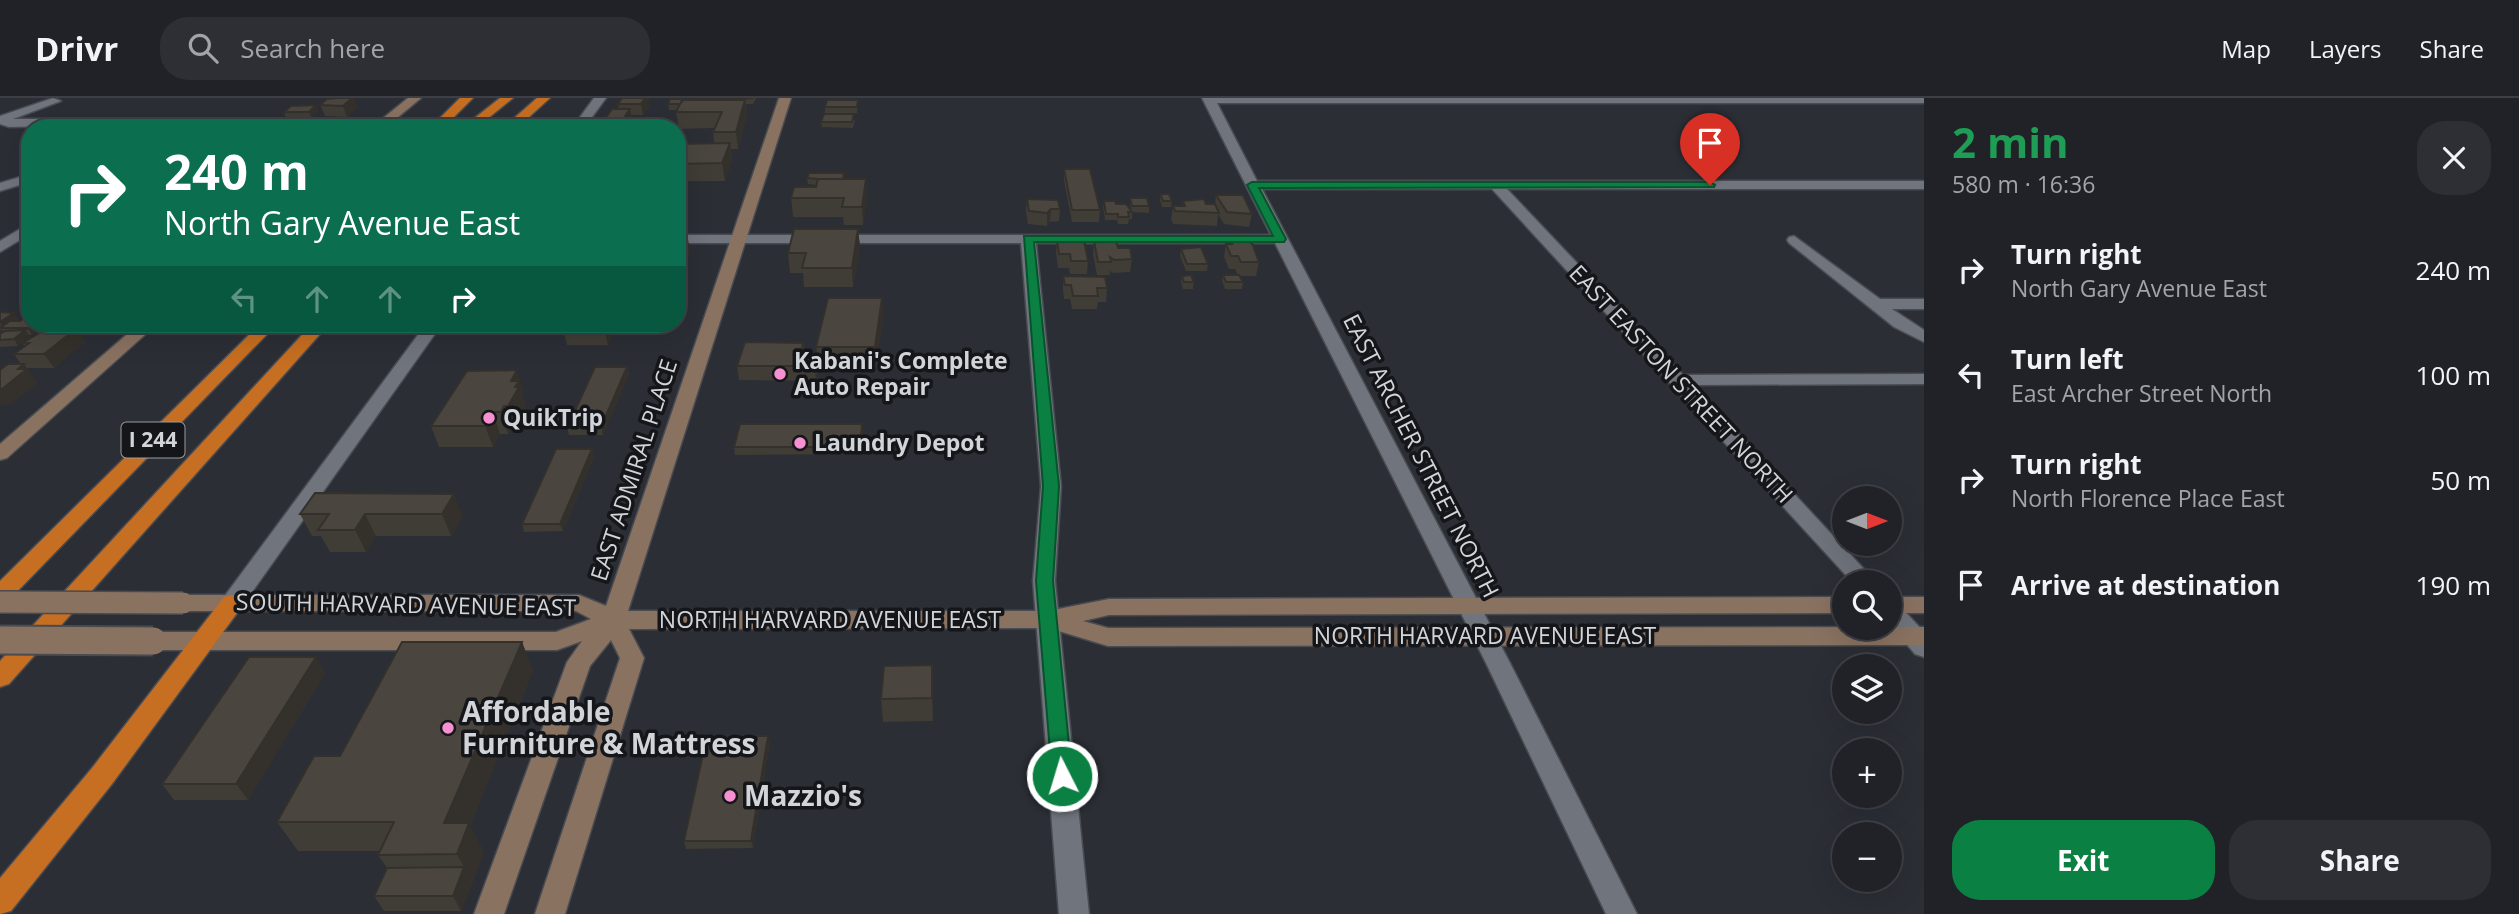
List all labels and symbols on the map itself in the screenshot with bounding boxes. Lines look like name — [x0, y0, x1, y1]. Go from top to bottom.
pin — [1680, 113, 1740, 185]
street label: EAST EASTON STREET NORTH — [1563, 257, 1801, 509]
street label: EAST ARCHER STREET NORTH — [1336, 308, 1508, 603]
place label: Kabani's Complete Auto Repair — [794, 344, 1008, 402]
street label: EAST ADMIRAL PLACE — [582, 355, 684, 585]
marker: Kabani's Complete Auto Repair — [772, 366, 788, 382]
place label: QuikTrip — [503, 401, 603, 433]
marker: QuikTrip — [481, 410, 497, 426]
road number: I 244 — [122, 422, 184, 458]
place label: Laundry Depot — [814, 426, 985, 458]
marker: Laundry Depot — [792, 435, 808, 451]
north arrow — [1832, 486, 1902, 556]
street label: SOUTH HARVARD AVENUE EAST — [236, 585, 577, 623]
street label: NORTH HARVARD AVENUE EAST — [659, 603, 1001, 635]
street label: NORTH HARVARD AVENUE EAST — [1314, 619, 1656, 651]
place label: Affordable Furniture & Mattress — [462, 692, 756, 762]
marker: Affordable Furniture & Mattress — [440, 720, 456, 736]
position arrow — [1025, 739, 1099, 813]
place label: Mazzio's — [744, 776, 862, 814]
marker: Mazzio's — [722, 788, 738, 804]

